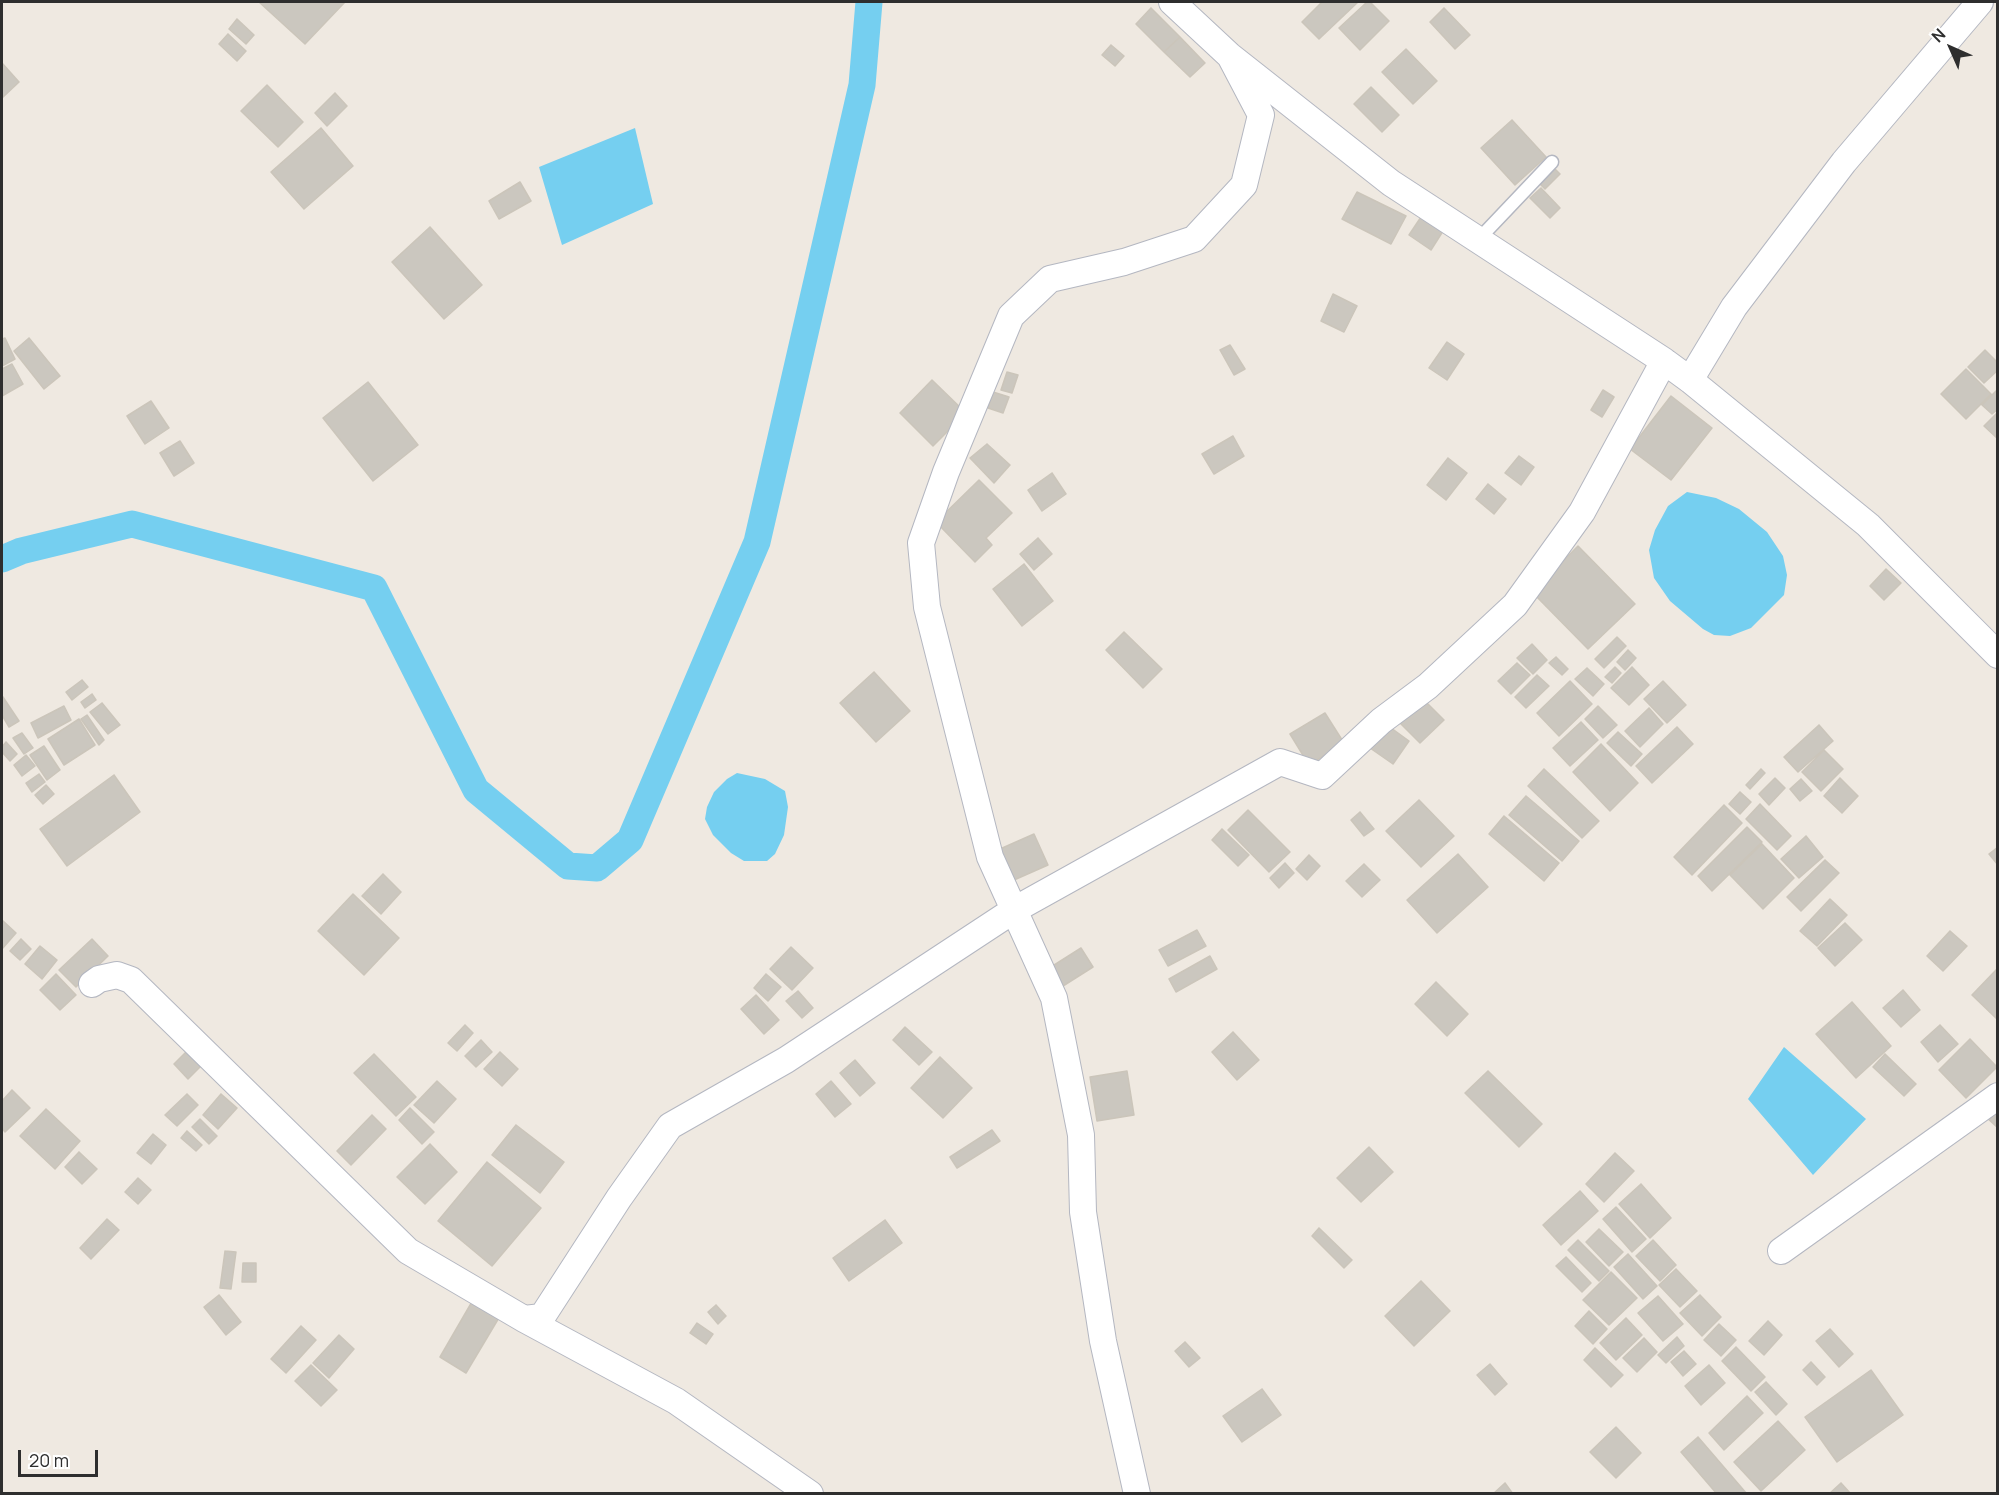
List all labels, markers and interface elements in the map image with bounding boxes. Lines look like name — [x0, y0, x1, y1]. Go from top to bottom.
north arrow — [1921, 18, 1981, 78]
text: N — [1926, 23, 1950, 47]
scale bar — [21, 1438, 100, 1476]
text: 20 m — [29, 1448, 69, 1472]

